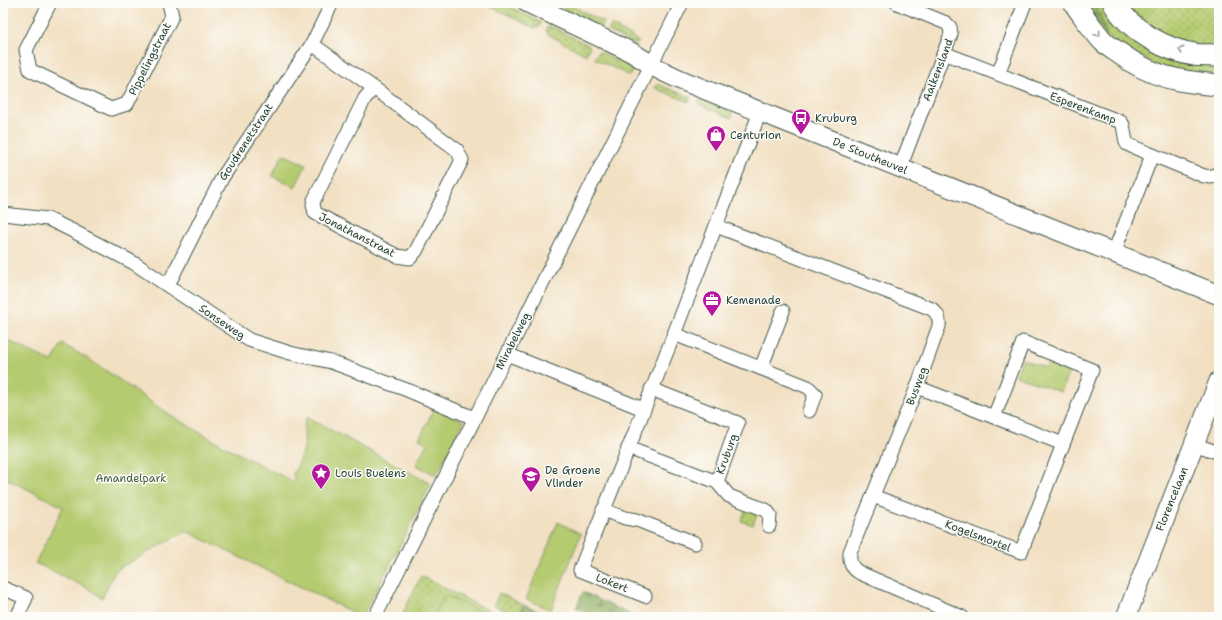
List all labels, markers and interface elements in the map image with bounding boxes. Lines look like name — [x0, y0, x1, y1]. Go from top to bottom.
street label: Pippelingstraat — [125, 20, 175, 98]
one-way arrow — [1093, 30, 1100, 37]
street label: Aalkensland — [919, 37, 957, 103]
one-way arrow — [1177, 46, 1184, 55]
street label: Esperenkamp — [1048, 88, 1118, 128]
street label: Goudrenetstraat — [215, 100, 277, 183]
bus stop icon: Kruburg — [790, 107, 812, 135]
place label: Kruburg — [815, 111, 857, 126]
shop icon: Centurion — [705, 124, 727, 152]
place label: Centurion — [730, 128, 782, 143]
street label: De Stoutheuvel — [830, 134, 910, 178]
street label: Jonathanstraat — [316, 209, 398, 261]
office icon: Kemenade — [701, 289, 723, 317]
place label: Kemenade — [726, 293, 781, 308]
street label: Sonseweg — [196, 301, 248, 343]
street label: Mirabelweg — [492, 309, 534, 372]
street label: Busweg — [903, 364, 931, 407]
street label: Kruburg — [713, 431, 741, 476]
place icon: Louis Buelens — [310, 462, 332, 490]
place label: De Groene Vlinder — [545, 463, 601, 491]
street label: Florencelaan — [1152, 464, 1192, 533]
school or university icon: De Groene Vlinder — [520, 465, 542, 493]
place label: Louis Buelens — [335, 466, 406, 481]
park label: Amandelpark — [95, 471, 167, 486]
street label: Kogelsmortel — [943, 517, 1014, 556]
street label: Lokert — [593, 570, 631, 596]

